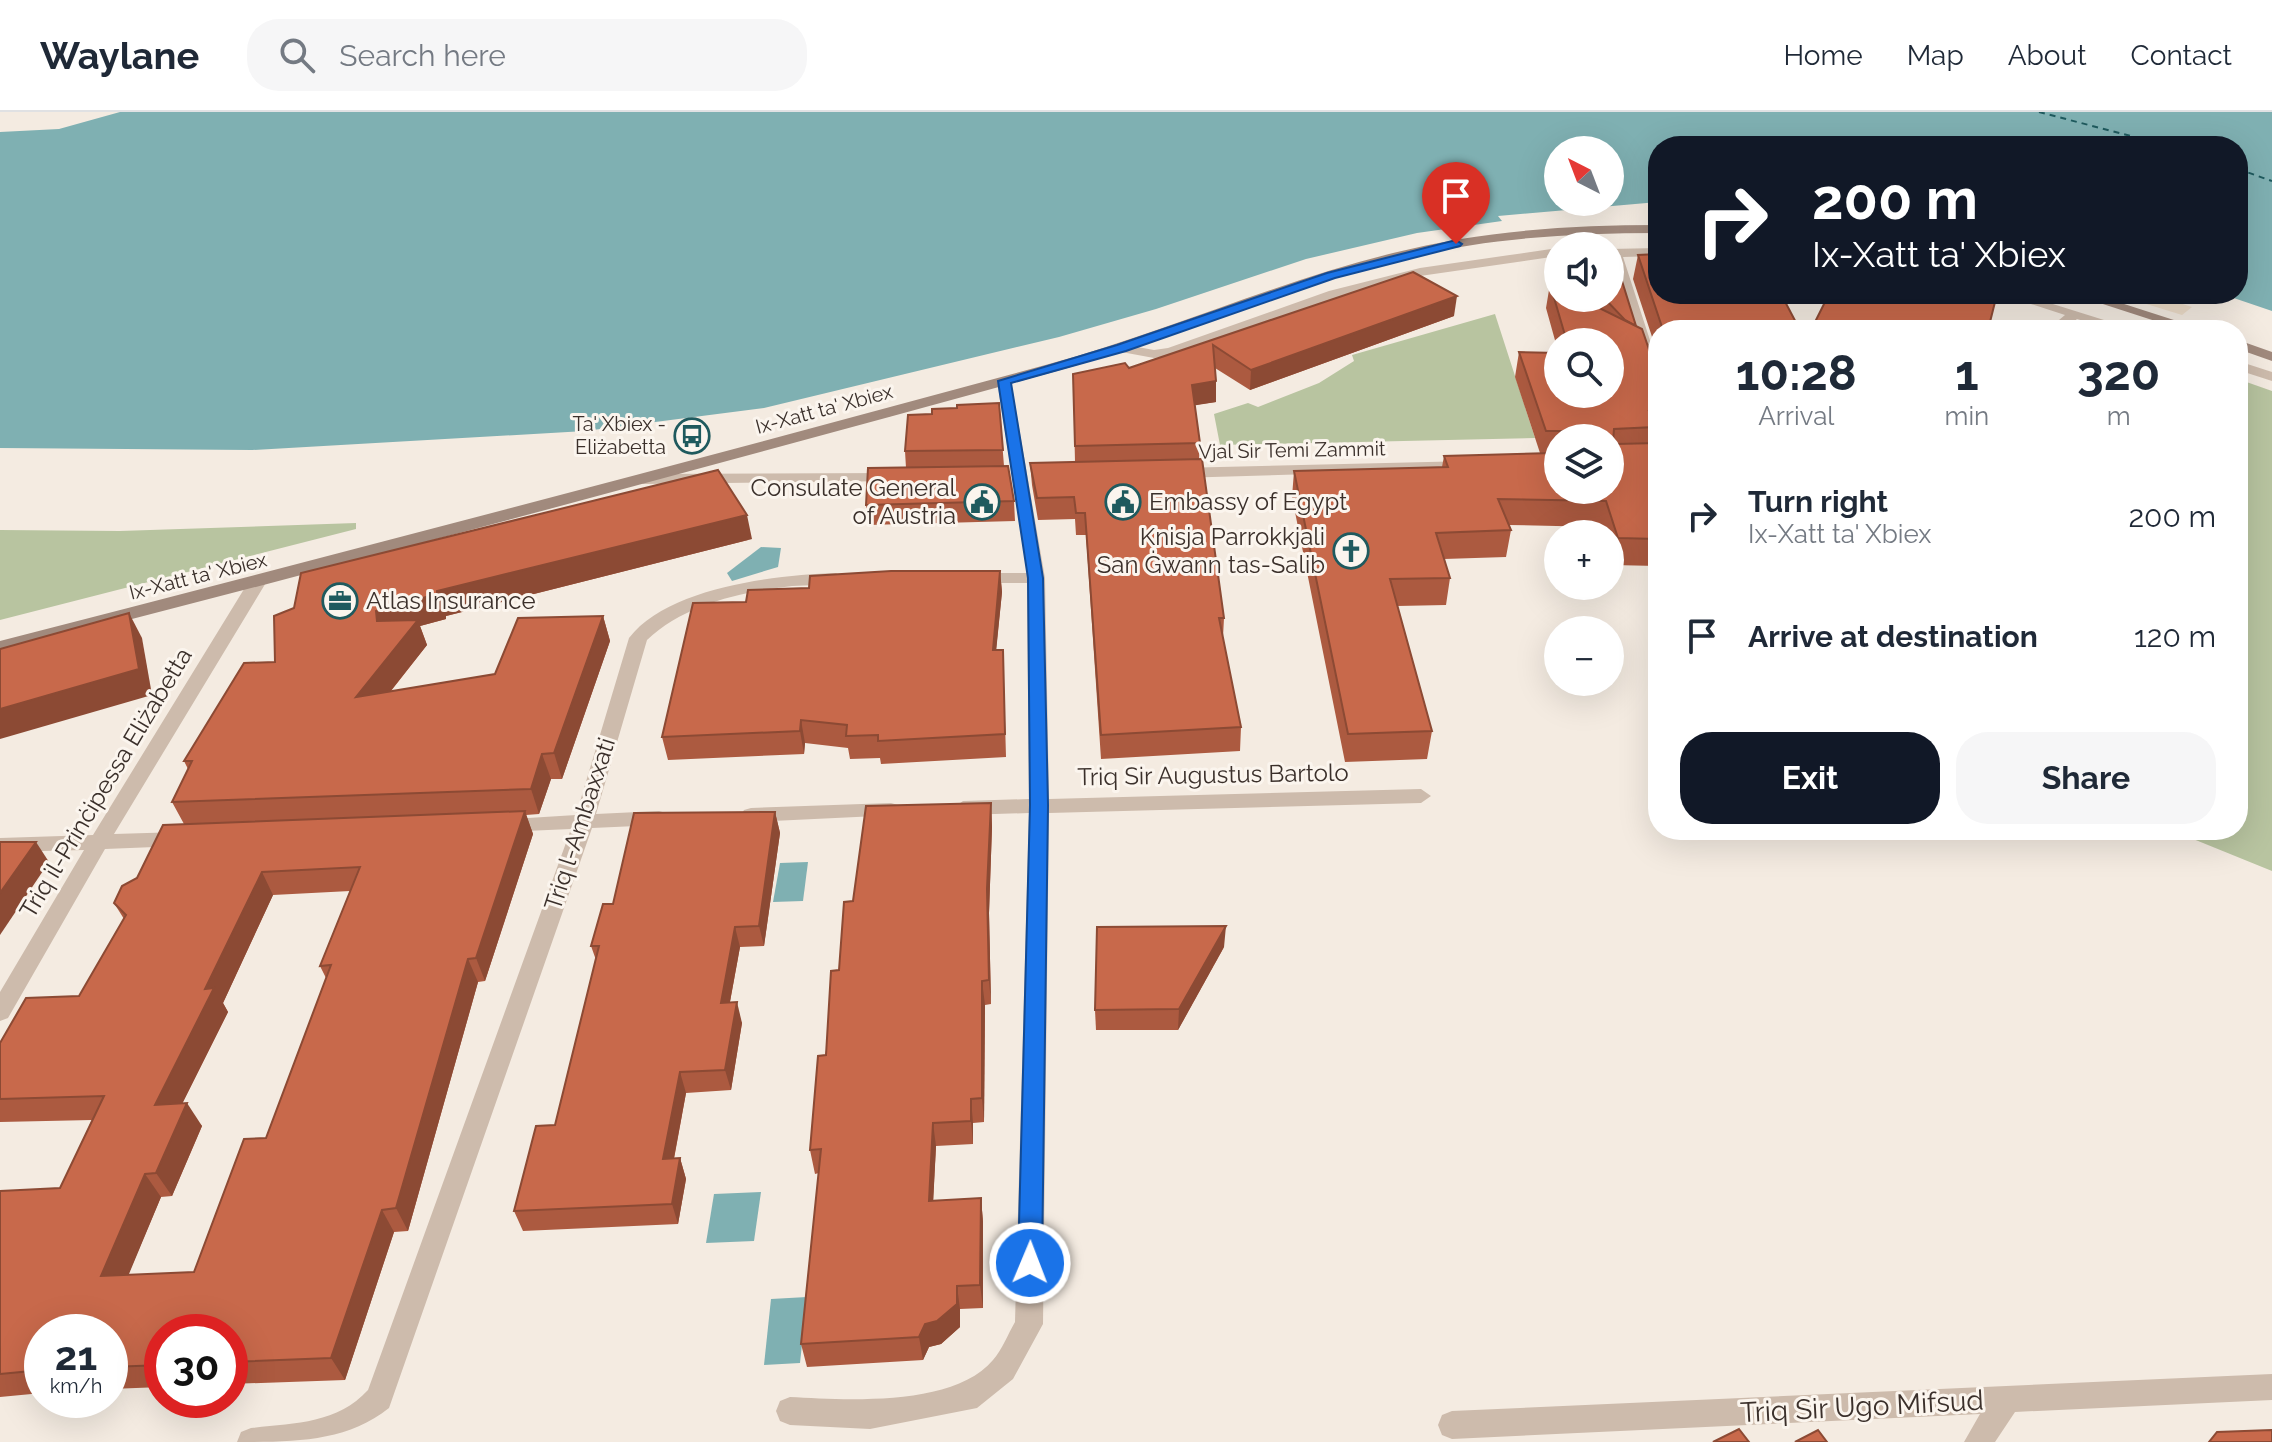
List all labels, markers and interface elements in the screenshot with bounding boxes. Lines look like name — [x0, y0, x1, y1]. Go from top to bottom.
search box — [247, 19, 807, 91]
text: Waylane — [40, 33, 199, 78]
icon: search — [275, 33, 319, 77]
text: Search here — [339, 38, 506, 73]
text: Home — [1783, 39, 1863, 72]
text: Map — [1907, 39, 1964, 72]
text: About — [2008, 39, 2087, 72]
text: Contact — [2131, 39, 2232, 72]
north arrow — [1544, 136, 1624, 216]
map controls — [1544, 136, 1624, 696]
pin — [1422, 162, 1490, 244]
text: 200 m — [1812, 166, 1978, 232]
icon: right — [1680, 168, 1784, 272]
icon: arrive — [1434, 174, 1478, 218]
button: sound — [1544, 232, 1624, 312]
text: Ix-Xatt ta' Xbiex — [1812, 233, 2066, 275]
button: search — [1544, 328, 1624, 408]
text: 10:28 — [1736, 345, 1857, 401]
text: 1 — [1955, 345, 1979, 401]
text: 320 — [2077, 345, 2160, 401]
street label: Ix-Xatt ta' Xbiex — [753, 379, 895, 439]
text: Arrival — [1758, 401, 1834, 431]
text: min — [1945, 401, 1989, 431]
text: m — [2107, 401, 2131, 431]
place label: Ta' Xbiex - Eliżabetta — [573, 412, 666, 459]
bus stop icon: Ta' Xbiex - Eliżabetta — [673, 417, 711, 455]
button: layers — [1544, 424, 1624, 504]
street label: Vjal Sir Temi Zammit — [1198, 436, 1386, 464]
place label: Consulate General of Austria — [751, 473, 956, 530]
public building icon: Consulate General of Austria — [963, 483, 1001, 521]
public building icon: Embassy of Egypt — [1104, 483, 1142, 521]
text: Turn right — [1748, 484, 1888, 519]
place label: Embassy of Egypt — [1149, 487, 1347, 516]
icon: right — [1680, 494, 1724, 538]
text: 200 m — [2128, 499, 2216, 534]
text: Ix-Xatt ta' Xbiex — [1748, 519, 1931, 549]
button: + — [1544, 520, 1624, 600]
place label: Knisja Parrokkjali San Ġwann tas-Salib — [1097, 522, 1325, 579]
church icon: Knisja Parrokkjali San Ġwann tas-Salib — [1332, 532, 1370, 570]
street label: Ix-Xatt ta' Xbiex — [127, 547, 269, 605]
office icon: Atlas Insurance — [321, 582, 359, 620]
place label: Atlas Insurance — [366, 586, 535, 615]
icon: arrive — [1680, 614, 1724, 658]
button: − — [1544, 616, 1624, 696]
text: Arrive at destination — [1748, 619, 2038, 654]
text: 120 m — [2134, 619, 2216, 654]
street label: Triq il-Prinċipessa Eliżabetta — [13, 642, 198, 923]
button: Exit — [1680, 732, 1940, 824]
button: Share — [1956, 732, 2216, 824]
street label: Triq l-Ambaxxati — [538, 734, 621, 914]
street label: Triq Sir Augustus Bartolo — [1077, 758, 1349, 791]
position arrow — [988, 1221, 1072, 1305]
speed limit sign: 30 — [144, 1314, 248, 1418]
text: 21 — [55, 1332, 97, 1379]
text: km/h — [50, 1374, 102, 1398]
street label: Triq Sir Ugo Mifsud — [1739, 1384, 1985, 1429]

